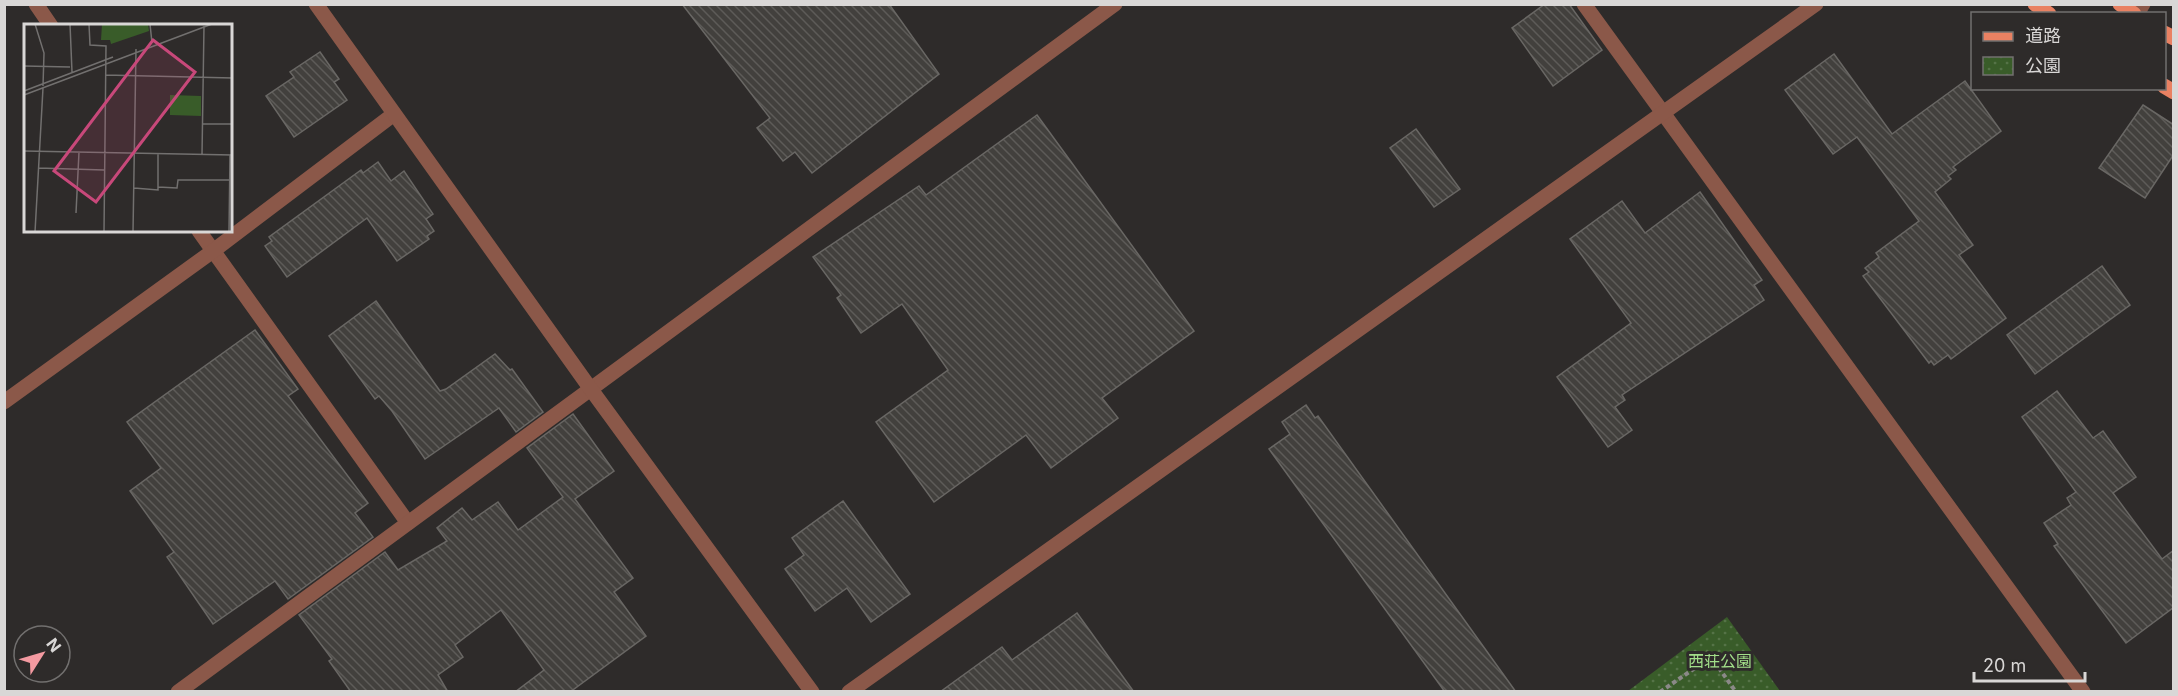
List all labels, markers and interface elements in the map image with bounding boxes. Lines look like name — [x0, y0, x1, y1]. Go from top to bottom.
legend — [1971, 12, 2166, 90]
inset map — [24, 24, 232, 232]
text: 道路 — [2025, 25, 2061, 46]
text: 公園 — [2025, 55, 2061, 76]
north arrow — [12, 624, 72, 684]
text: N — [42, 634, 66, 656]
scale bar — [1974, 645, 2085, 683]
park label: 西荘公園 — [1688, 651, 1752, 671]
text: 20 m — [1983, 655, 2026, 676]

